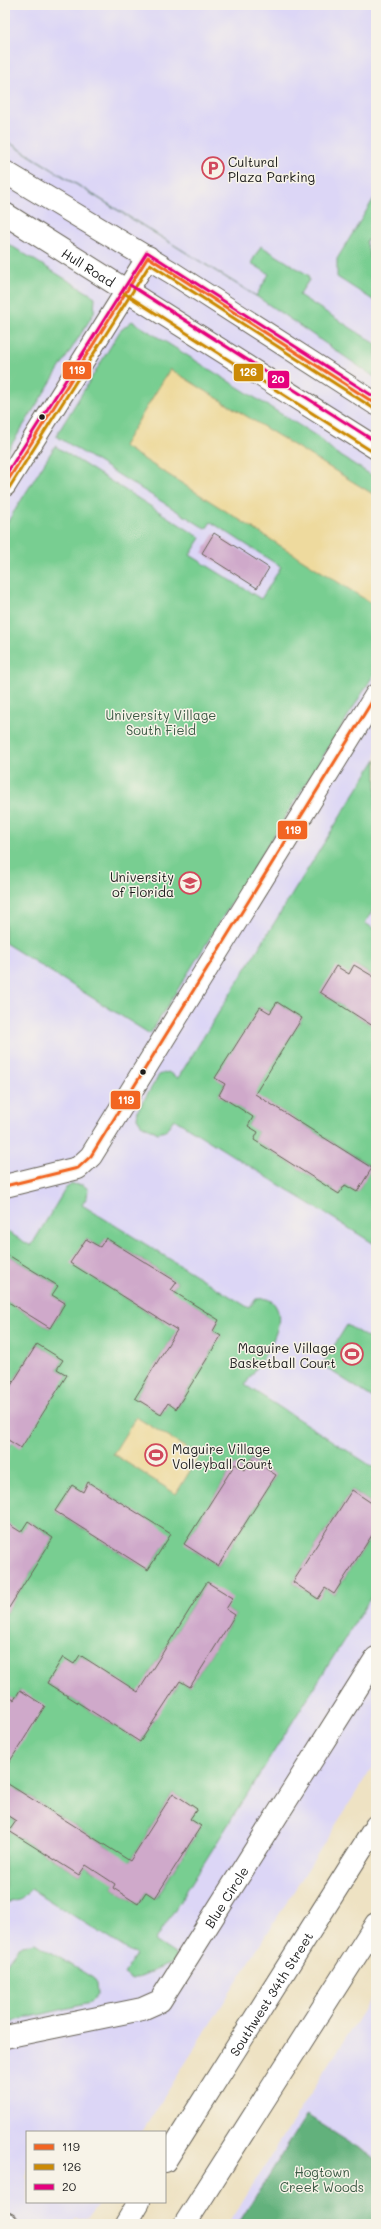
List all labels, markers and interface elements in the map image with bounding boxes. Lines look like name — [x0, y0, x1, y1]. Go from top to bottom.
place label: Cultural Plaza Parking — [228, 153, 315, 185]
parking icon: Cultural Plaza Parking — [200, 155, 226, 181]
street label: Hull Road — [59, 244, 118, 290]
line badge: 119 — [62, 361, 92, 380]
text: 119 — [69, 362, 86, 377]
line badge: 126 — [233, 363, 264, 382]
text: 126 — [239, 364, 257, 379]
line badge: 20 — [267, 370, 290, 389]
text: 20 — [271, 371, 285, 386]
unlabelled marker — [37, 412, 47, 422]
park label: University Village South Field — [106, 706, 216, 738]
line badge: 119 — [277, 820, 308, 840]
text: 119 — [285, 822, 302, 837]
place label: University of Florida — [110, 868, 174, 900]
school or university icon: University of Florida — [177, 870, 203, 896]
unlabelled marker — [138, 1067, 148, 1077]
line badge: 119 — [110, 1090, 141, 1110]
text: 119 — [118, 1092, 135, 1107]
place label: Maguire Village Basketball Court — [229, 1339, 336, 1371]
sports icon: Maguire Village Basketball Court — [339, 1341, 365, 1367]
place label: Maguire Village Volleyball Court — [172, 1440, 273, 1472]
sports icon: Maguire Village Volleyball Court — [143, 1442, 169, 1468]
street label: Blue Circle — [200, 1863, 252, 1930]
street label: Southwest 34th Street — [225, 1928, 316, 2059]
legend — [26, 2131, 166, 2203]
text: 119 — [62, 2138, 80, 2154]
text: 126 — [62, 2158, 81, 2174]
park label: Hogtown Creek Woods — [280, 2163, 364, 2195]
text: 20 — [62, 2178, 77, 2194]

